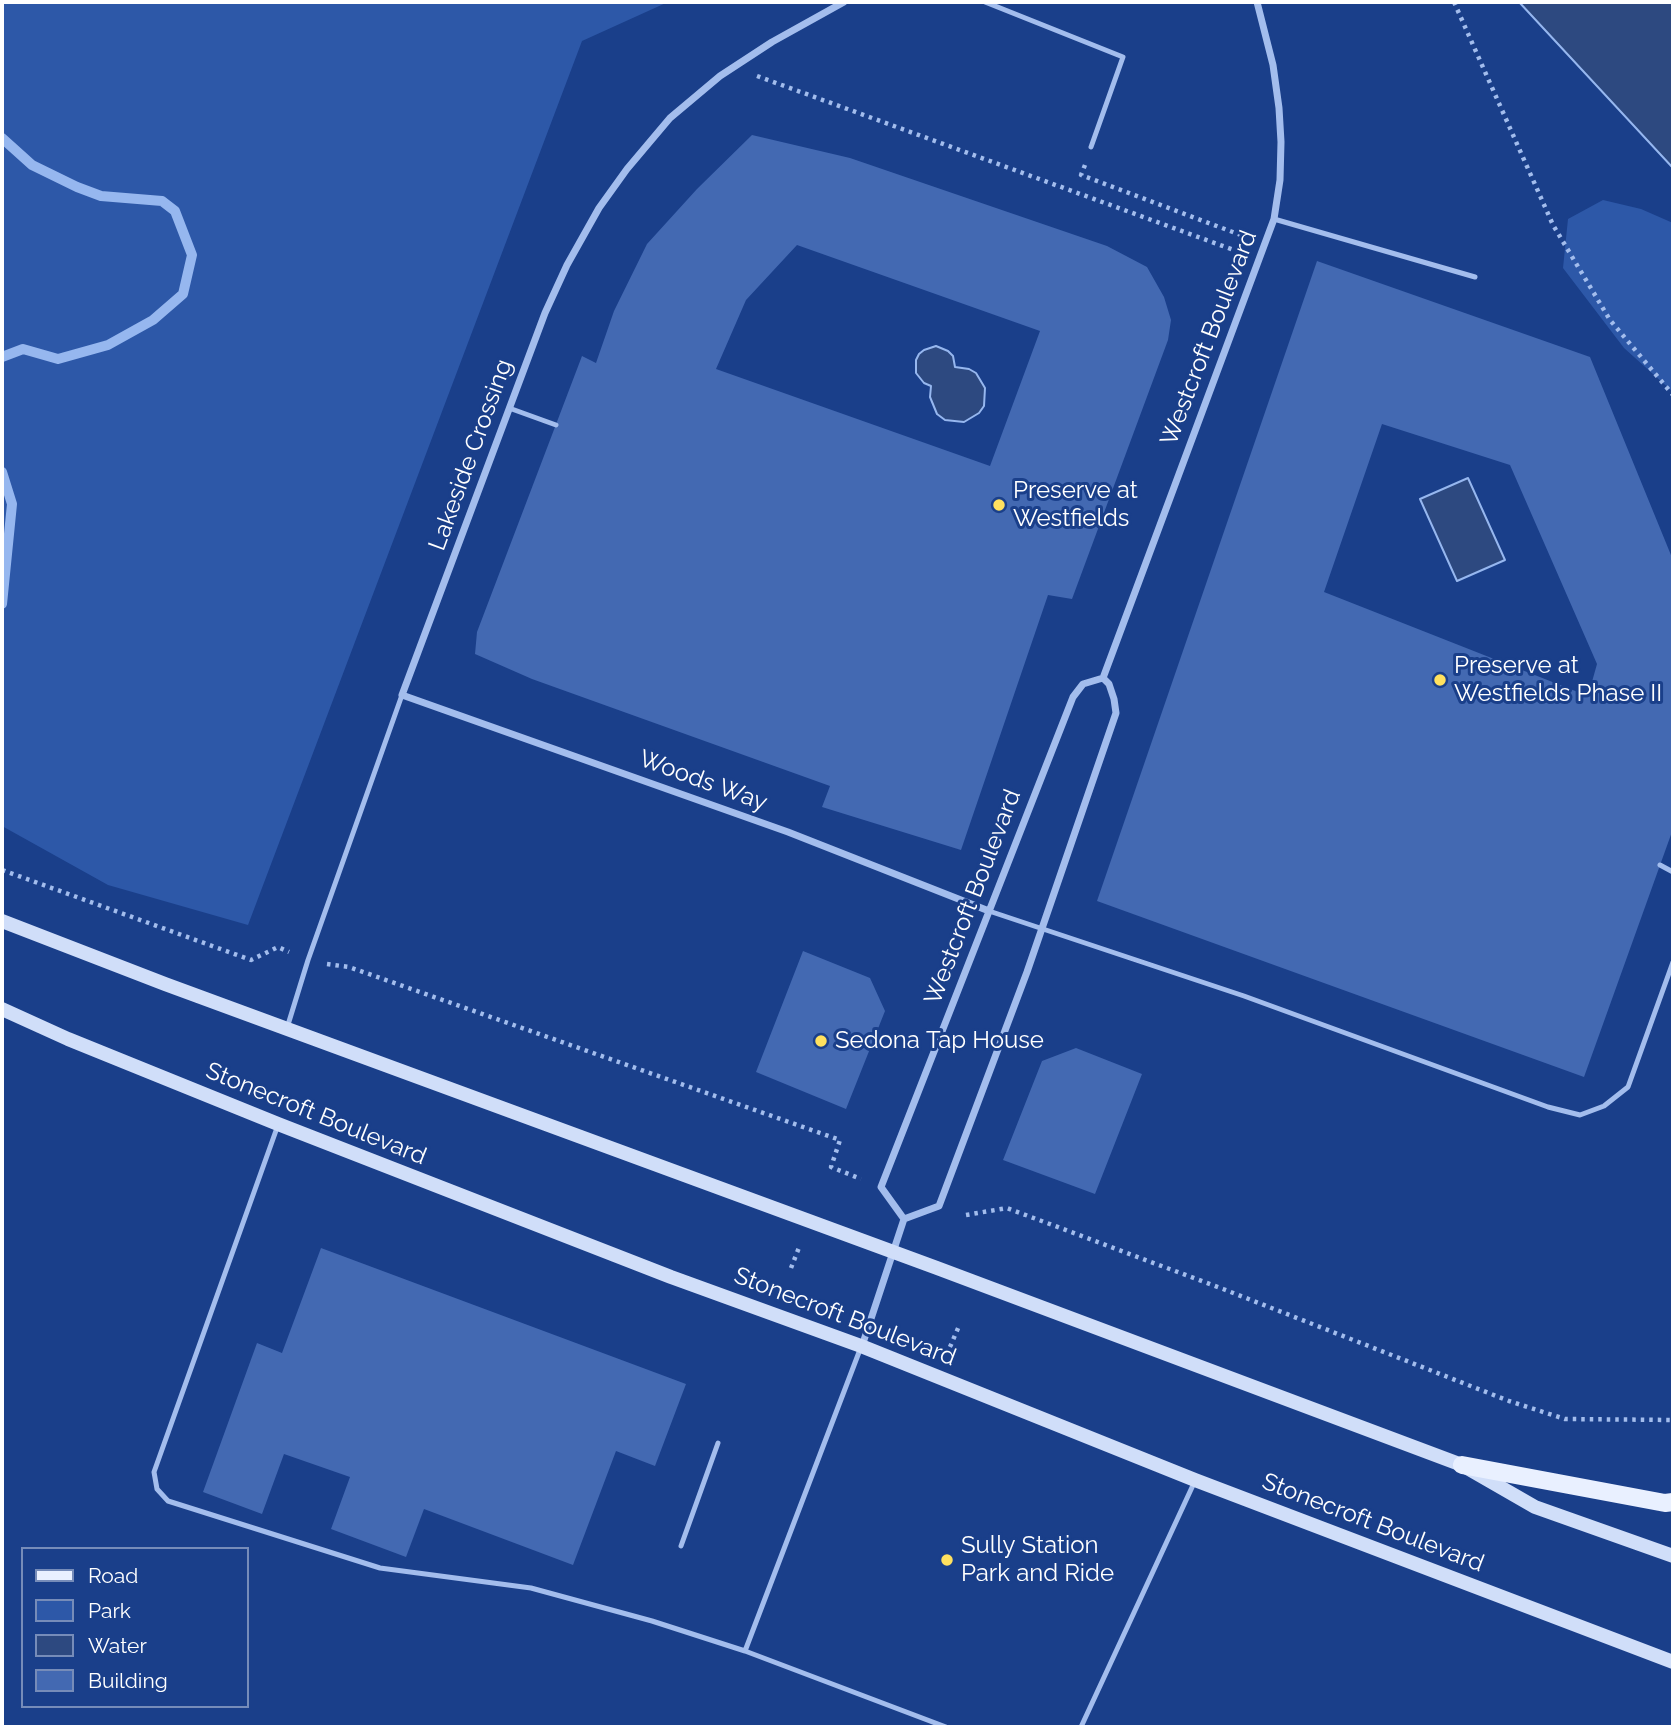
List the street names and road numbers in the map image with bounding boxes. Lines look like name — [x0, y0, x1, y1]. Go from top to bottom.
street label: Westcroft Boulevard — [1155, 227, 1263, 449]
street label: Lakeside Crossing — [423, 356, 519, 554]
street label: Woods Way — [635, 745, 771, 817]
street label: Westcroft Boulevard — [919, 786, 1027, 1008]
street label: Stonecroft Boulevard — [202, 1057, 430, 1171]
street label: Stonecroft Boulevard — [730, 1261, 960, 1373]
street label: Stonecroft Boulevard — [1258, 1467, 1488, 1579]

